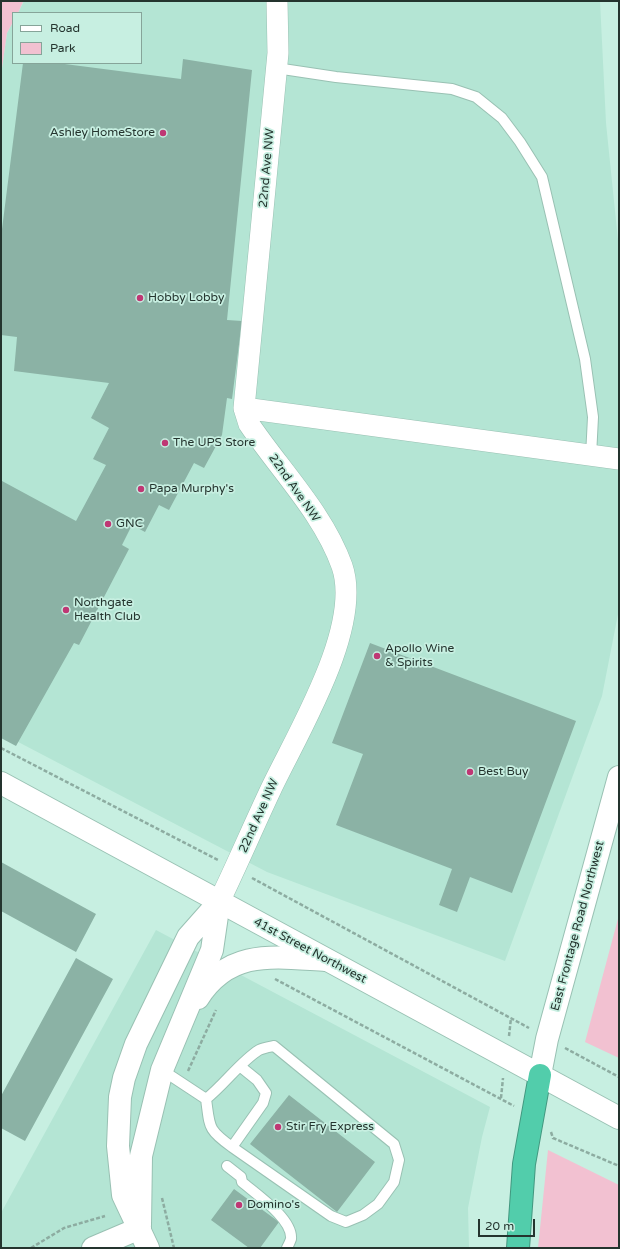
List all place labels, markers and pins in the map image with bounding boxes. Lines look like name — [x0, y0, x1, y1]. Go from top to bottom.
place label: Ashley HomeStore — [50, 126, 155, 140]
marker: Ashley HomeStore — [158, 128, 168, 138]
place label: Hobby Lobby — [148, 291, 225, 305]
marker: Hobby Lobby — [135, 293, 145, 303]
place label: The UPS Store — [173, 436, 255, 450]
marker: The UPS Store — [160, 438, 170, 448]
place label: Papa Murphy's — [149, 482, 234, 496]
marker: Papa Murphy's — [136, 484, 146, 494]
place label: GNC — [116, 517, 143, 531]
marker: GNC — [103, 519, 113, 529]
place label: Northgate Health Club — [74, 596, 141, 624]
marker: Northgate Health Club — [61, 605, 71, 615]
place label: Apollo Wine & Spirits — [385, 642, 454, 670]
marker: Apollo Wine & Spirits — [372, 651, 382, 661]
place label: Best Buy — [478, 765, 528, 779]
marker: Best Buy — [465, 767, 475, 777]
place label: Stir Fry Express — [286, 1120, 374, 1134]
marker: Stir Fry Express — [273, 1122, 283, 1132]
place label: Domino's — [247, 1198, 300, 1212]
marker: Domino's — [234, 1200, 244, 1210]

